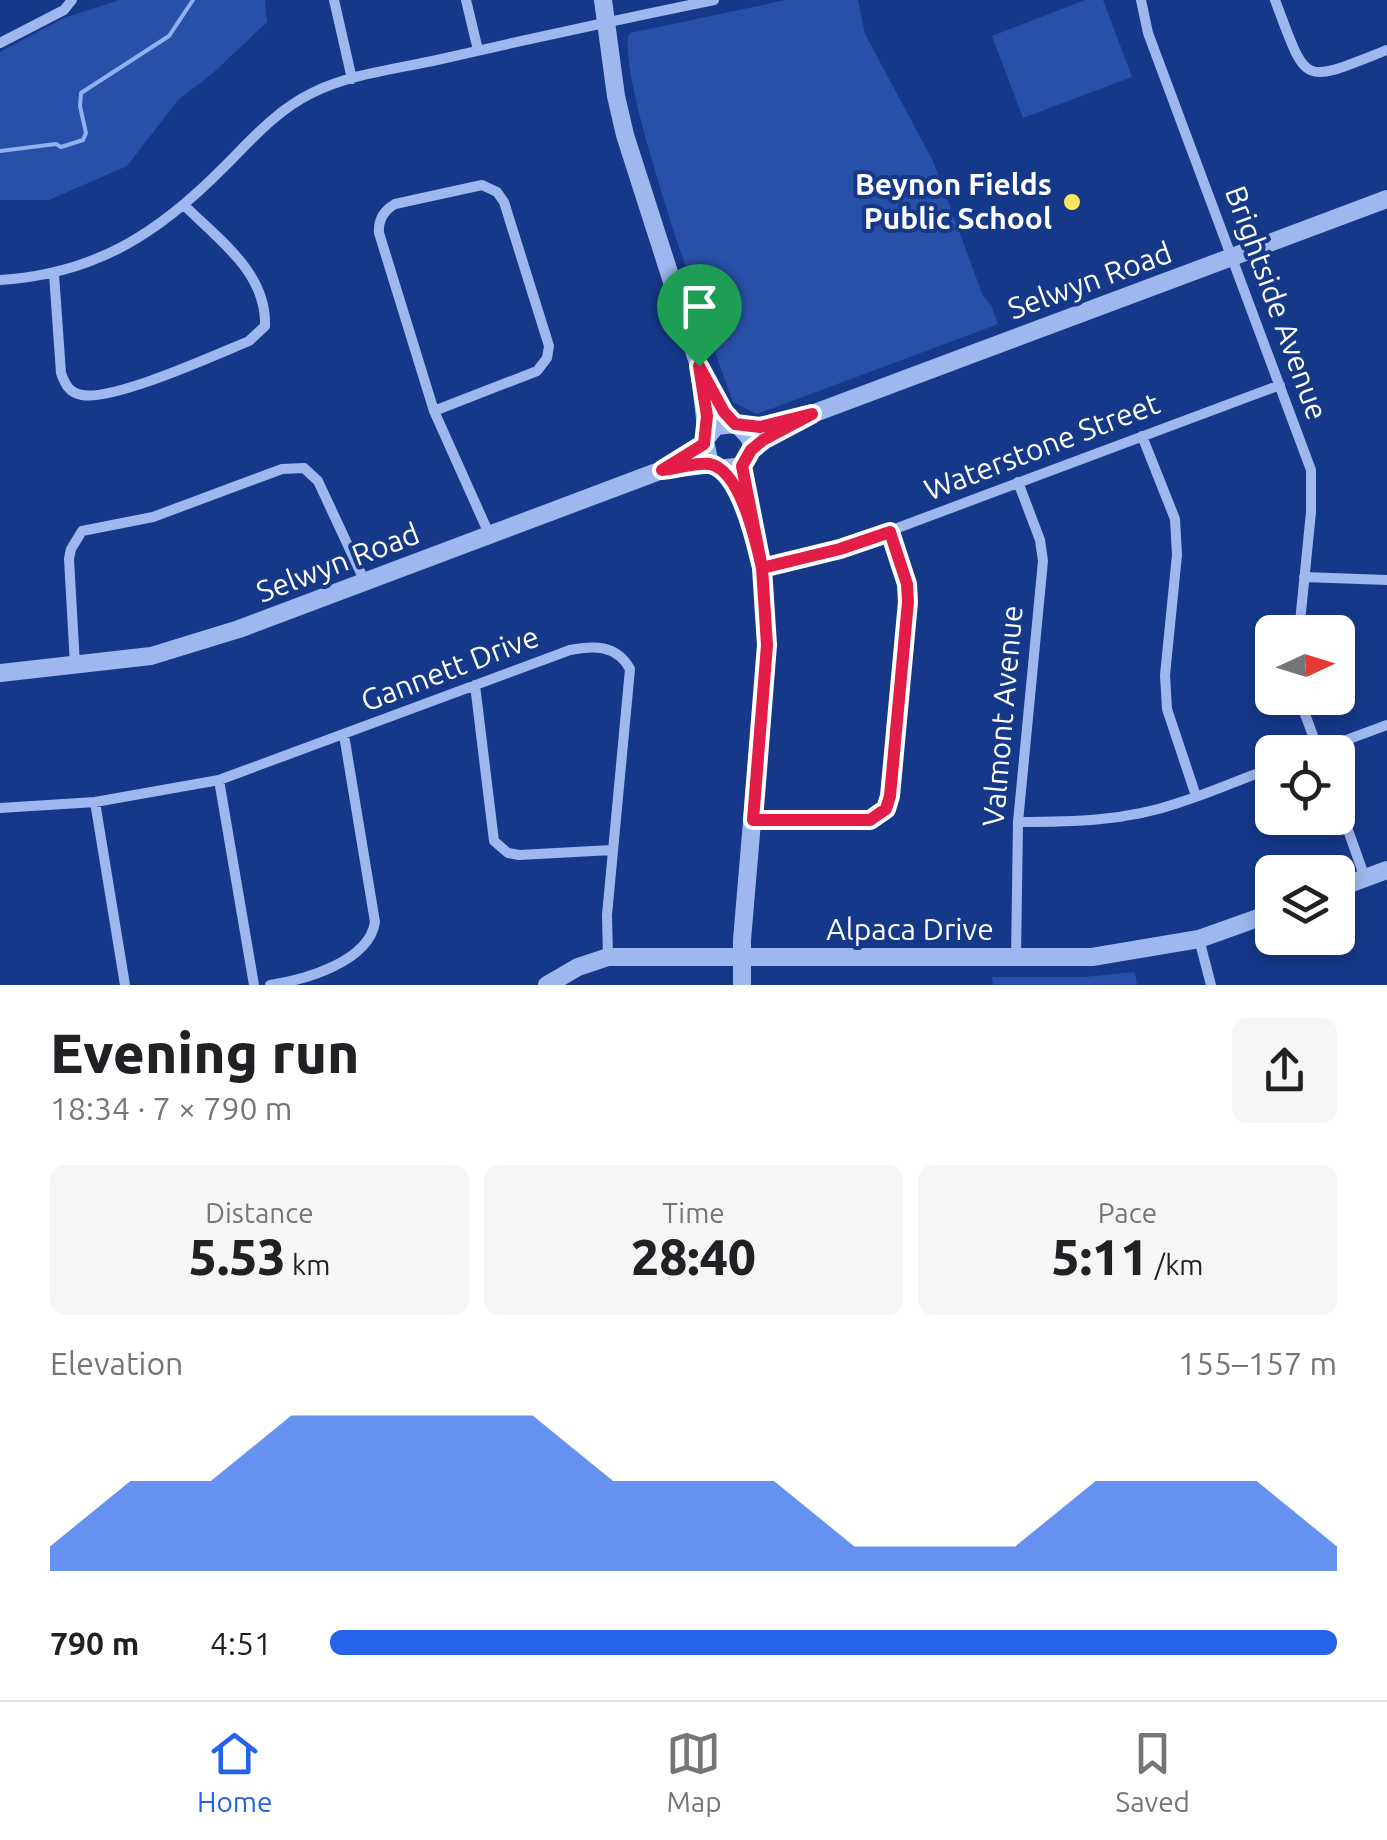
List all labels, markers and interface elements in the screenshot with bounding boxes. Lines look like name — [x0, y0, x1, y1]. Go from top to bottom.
place label: Beynon Fields Public School — [855, 167, 1052, 235]
street label: Brightside Avenue — [1219, 181, 1335, 424]
marker: Beynon Fields Public School — [1061, 191, 1083, 213]
street label: Selwyn Road — [1003, 235, 1176, 325]
pin — [657, 264, 742, 367]
icon: arrive — [672, 279, 727, 334]
street label: Waterstone Street — [919, 386, 1164, 507]
street label: Selwyn Road — [251, 515, 424, 609]
street label: Valmont Avenue — [975, 604, 1029, 828]
north arrow — [1255, 615, 1355, 715]
map controls — [1255, 615, 1355, 955]
street label: Gannett Drive — [356, 619, 543, 718]
button: locate — [1255, 735, 1355, 835]
button: layers — [1255, 855, 1355, 955]
street label: Alpaca Drive — [826, 912, 994, 946]
button: share — [1232, 1018, 1337, 1123]
text: Evening run — [50, 1022, 360, 1083]
text: 18:34 · 7 × 790 m — [50, 1090, 292, 1126]
text: Distance — [205, 1197, 314, 1228]
text: Time — [662, 1197, 725, 1228]
text: Pace — [1098, 1197, 1157, 1228]
text: 5.53 — [189, 1228, 286, 1284]
text: 28:40 — [631, 1228, 756, 1284]
text: 5:11 — [1052, 1228, 1148, 1284]
text: km — [286, 1249, 330, 1280]
text: /km — [1148, 1249, 1203, 1280]
text: Elevation — [50, 1345, 183, 1381]
text: 155–157 m — [1178, 1345, 1337, 1381]
text: 790 m — [50, 1625, 139, 1661]
text: 4:51 — [210, 1625, 272, 1661]
tab: Home — [197, 1726, 273, 1817]
tab: Map — [666, 1726, 722, 1817]
tab: Saved — [1115, 1726, 1190, 1817]

